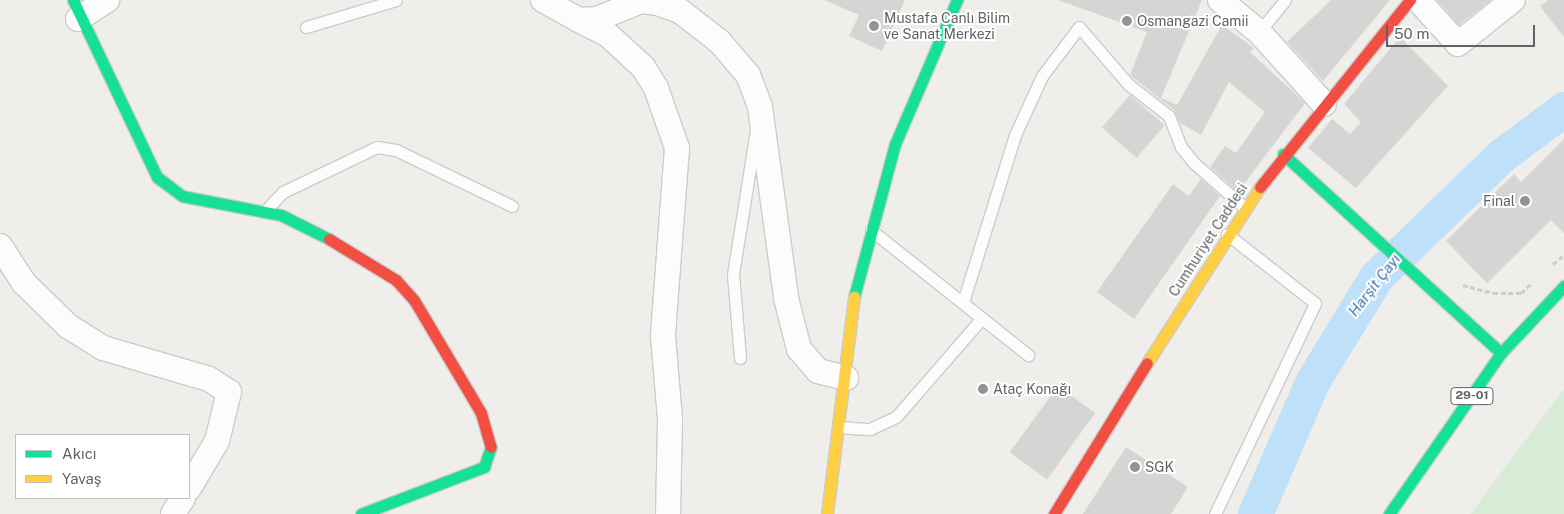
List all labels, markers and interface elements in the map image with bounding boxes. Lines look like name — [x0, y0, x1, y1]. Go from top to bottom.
place label: Mustafa Canlı Bilim ve Sanat Merkezi — [884, 10, 1010, 42]
place label: Osmangazi Camii — [1137, 13, 1248, 29]
marker: Osmangazi Camii — [1121, 15, 1133, 27]
scale bar — [1389, 15, 1538, 47]
marker: Mustafa Canlı Bilim ve Sanat Merkezi — [868, 20, 880, 32]
text: 50 m — [1394, 25, 1429, 42]
street label: Cumhuriyet Caddesi — [1165, 180, 1251, 300]
place label: Final — [1483, 193, 1515, 209]
marker: Final — [1519, 195, 1531, 207]
water label: Harşit Çayı — [1344, 250, 1404, 320]
place label: Ataç Konağı — [993, 381, 1071, 397]
marker: Ataç Konağı — [977, 383, 989, 395]
road number: 29-01 — [1450, 386, 1494, 406]
legend — [15, 434, 190, 499]
text: Akıcı — [62, 445, 96, 462]
place label: SGK — [1145, 459, 1174, 475]
marker: SGK — [1129, 461, 1141, 473]
text: Yavaş — [62, 470, 101, 487]

